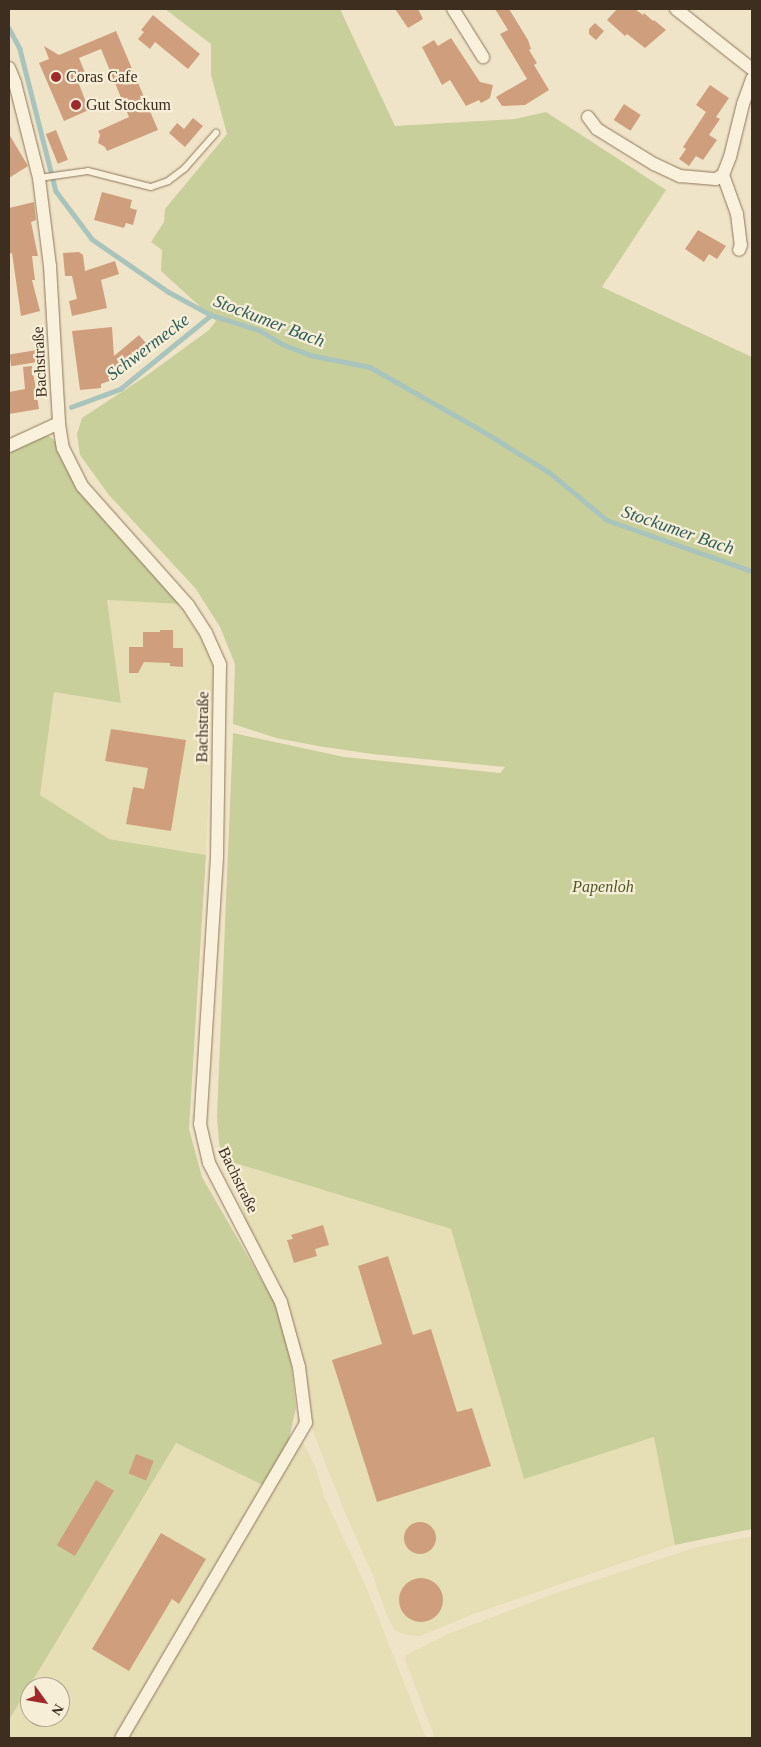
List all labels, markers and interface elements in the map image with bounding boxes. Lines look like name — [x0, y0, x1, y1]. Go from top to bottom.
place label: Coras Cafe — [66, 67, 138, 87]
marker: Coras Cafe — [50, 71, 62, 83]
place label: Gut Stockum — [86, 95, 171, 115]
marker: Gut Stockum — [70, 99, 82, 111]
water label: Stockumer Bach — [210, 290, 328, 352]
water label: Schwermecke — [102, 309, 194, 385]
street label: Bachstraße — [29, 326, 51, 398]
water label: Stockumer Bach — [619, 501, 737, 559]
street label: Bachstraße — [193, 691, 213, 763]
park label: Papenloh — [572, 877, 634, 897]
street label: Bachstraße — [214, 1144, 262, 1216]
north arrow — [20, 1677, 70, 1727]
text: N — [48, 1701, 66, 1718]

